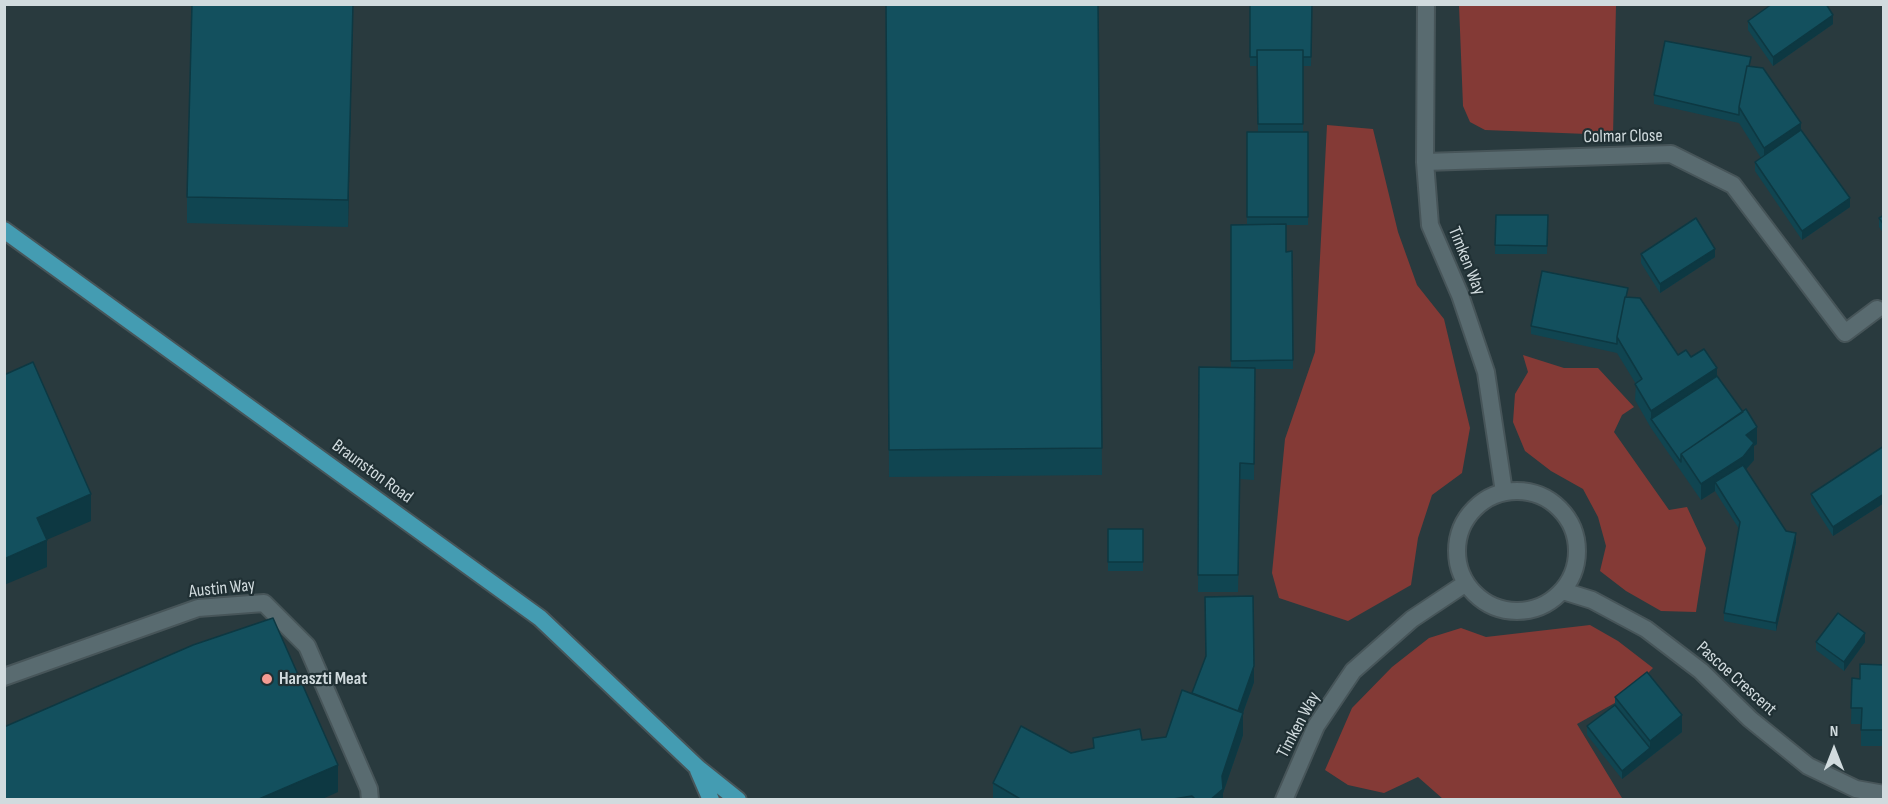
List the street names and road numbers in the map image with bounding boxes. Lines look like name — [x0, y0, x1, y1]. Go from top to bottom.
street label: Colmar Close — [1583, 126, 1663, 148]
street label: Timken Way — [1443, 224, 1489, 298]
street label: Braunston Road — [327, 435, 417, 509]
street label: Austin Way — [188, 575, 256, 603]
street label: Pascoe Crescent — [1691, 637, 1781, 721]
street label: Timken Way — [1273, 688, 1325, 762]

